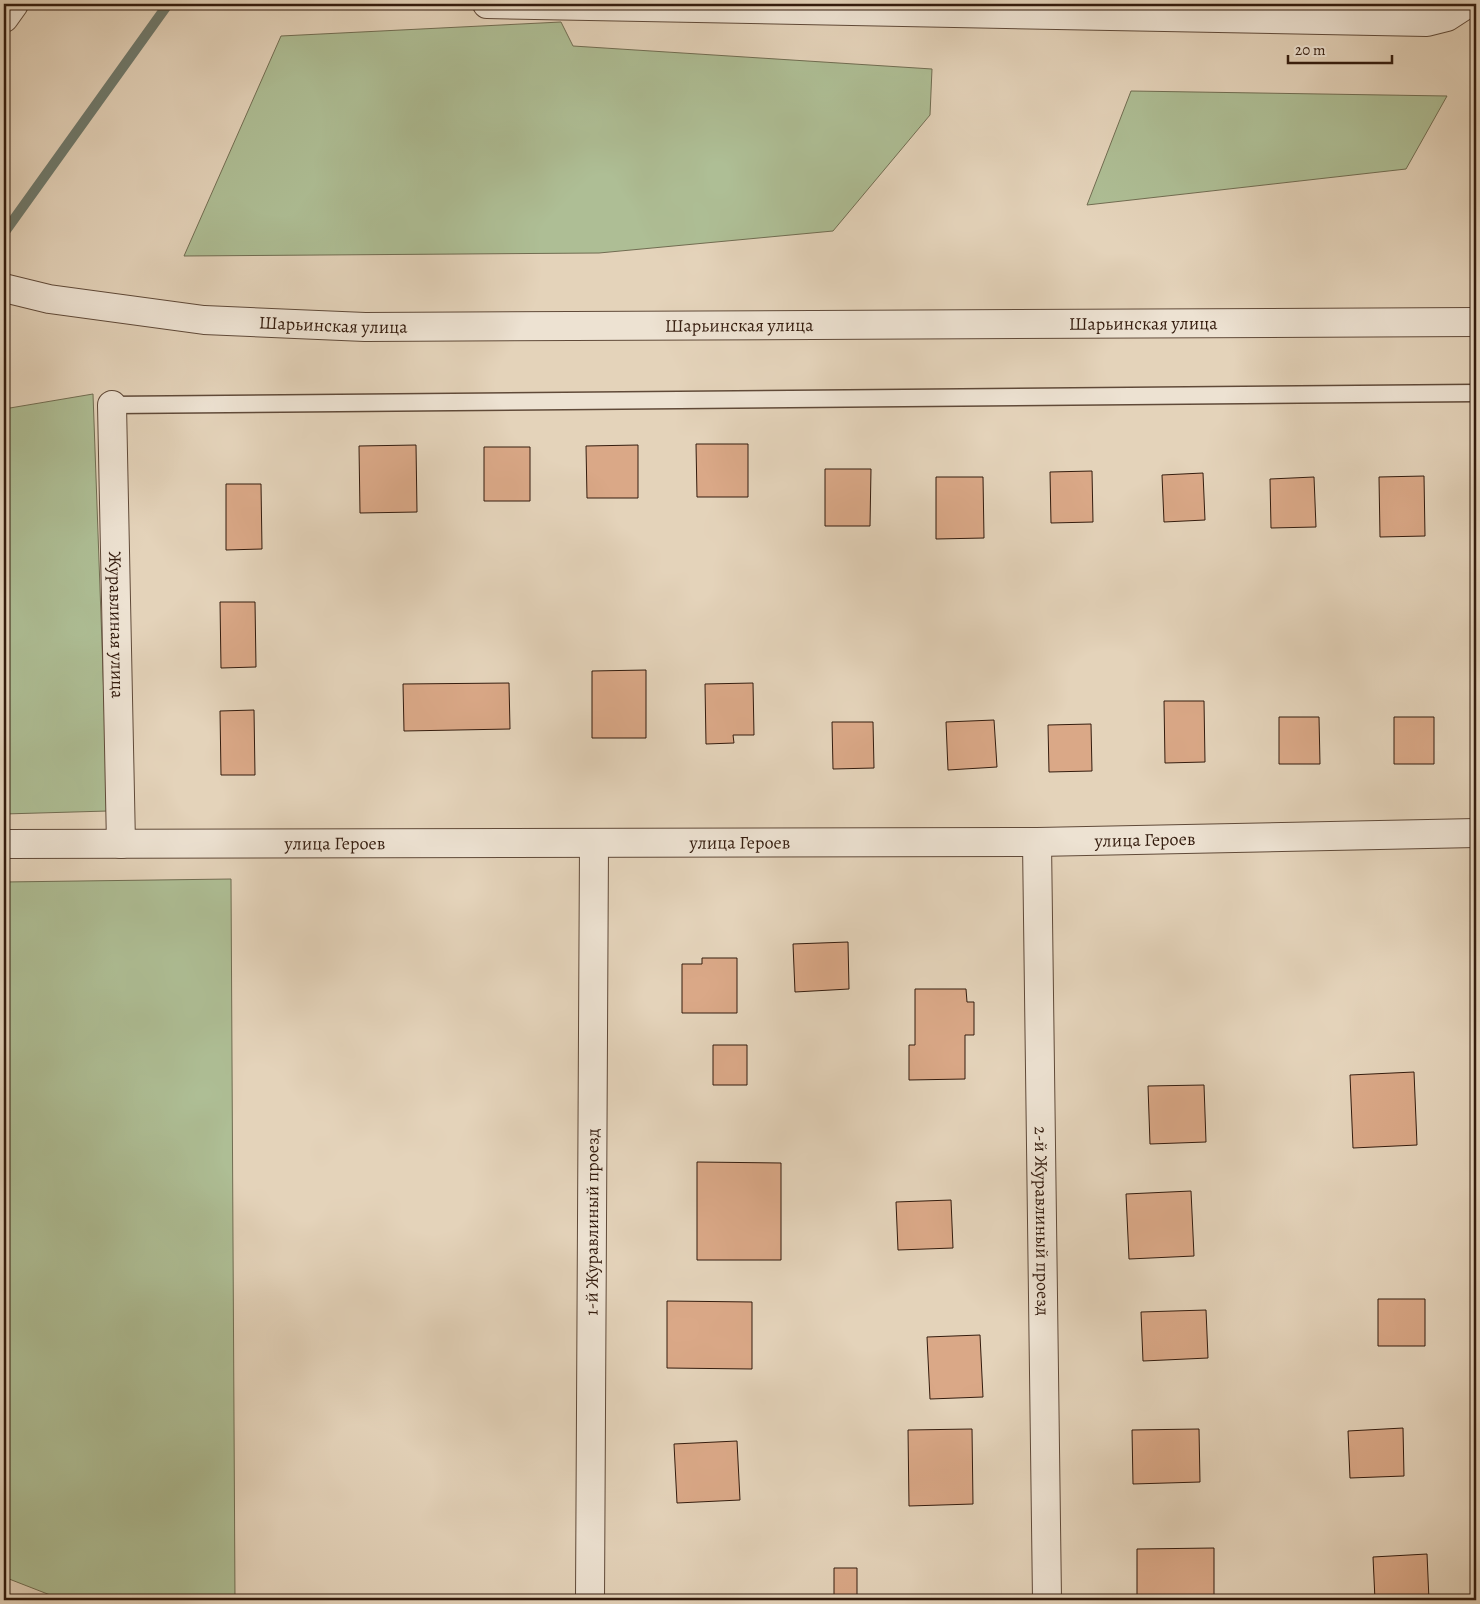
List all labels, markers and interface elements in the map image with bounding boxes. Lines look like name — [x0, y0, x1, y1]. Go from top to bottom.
scale bar — [1288, 32, 1391, 64]
text: 20 m — [1295, 40, 1326, 60]
street label: Шарьинская улица — [258, 310, 408, 339]
street label: Шарьинская улица — [1069, 311, 1218, 336]
street label: Шарьинская улица — [665, 313, 814, 338]
street label: Журавлиная улица — [103, 551, 130, 699]
street label: улица Героев — [1093, 827, 1196, 853]
street label: улица Героев — [689, 830, 790, 855]
street label: улица Героев — [284, 831, 385, 855]
street label: 2-й Журавлиный проезд — [1029, 1126, 1055, 1316]
street label: 1-й Журавлиный проезд — [580, 1128, 604, 1316]

